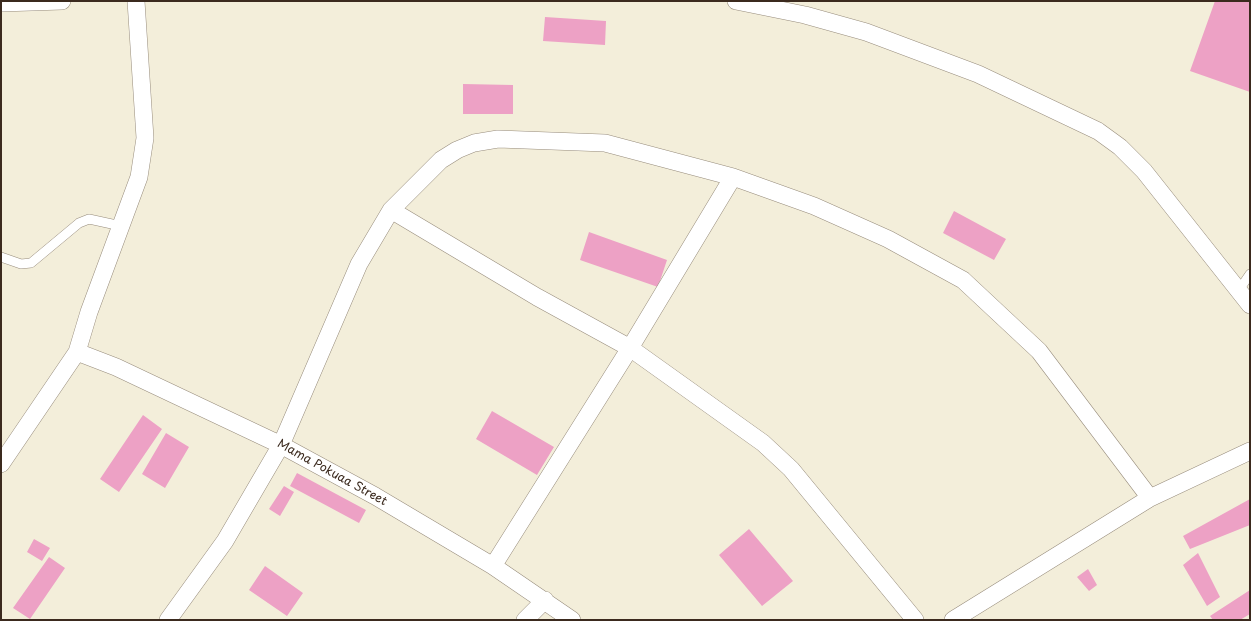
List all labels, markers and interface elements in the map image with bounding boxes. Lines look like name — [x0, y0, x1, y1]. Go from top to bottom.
street label: Mama Pokuaa Street — [275, 437, 389, 509]

